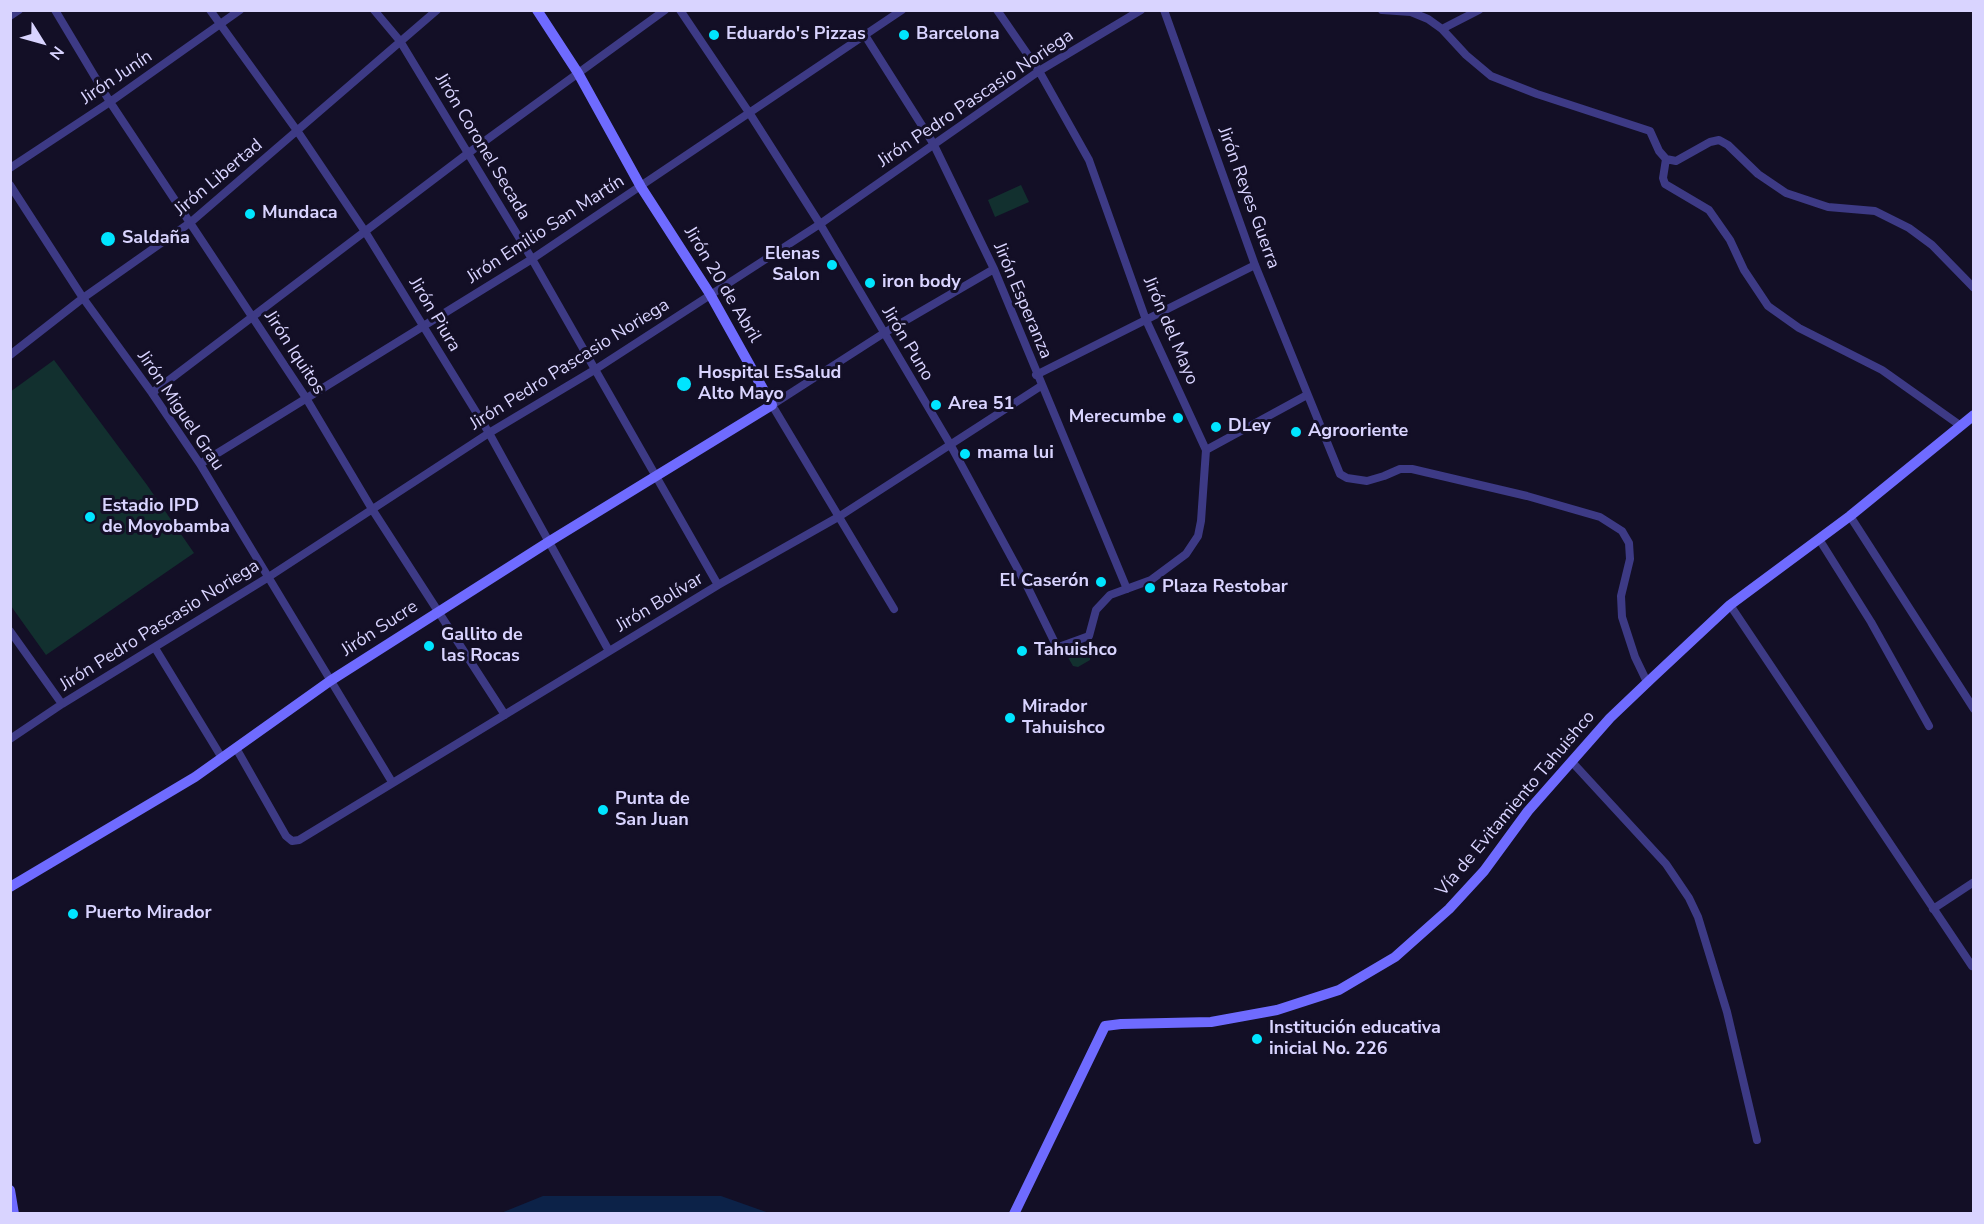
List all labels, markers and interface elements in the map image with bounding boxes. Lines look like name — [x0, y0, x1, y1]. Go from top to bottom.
north arrow — [12, 12, 72, 72]
place label: Eduardo's Pizzas — [726, 24, 866, 46]
place label: Barcelona — [916, 24, 1000, 46]
street label: Jirón Pedro Pascasio Noriega — [874, 25, 1078, 173]
marker: Eduardo's Pizzas — [707, 28, 721, 42]
marker: Barcelona — [897, 28, 911, 42]
text: N — [44, 41, 69, 64]
street label: Jirón Junín — [77, 46, 157, 110]
street label: Jirón Coronel Secada — [430, 70, 534, 224]
street label: Jirón Reyes Guerra — [1212, 124, 1284, 272]
street label: Jirón Libertad — [171, 135, 267, 221]
street label: Jirón Emilio San Martín — [463, 171, 629, 289]
place label: Mundaca — [262, 203, 338, 225]
marker: Mundaca — [243, 207, 257, 221]
street label: Jirón 20 de Abril — [679, 223, 765, 347]
place label: Saldaña — [122, 228, 190, 250]
marker: Saldaña — [99, 230, 117, 248]
street label: Jirón Esperanza — [988, 240, 1056, 362]
place label: Elenas Salon — [765, 244, 820, 286]
marker: Elenas Salon — [825, 258, 839, 272]
place label: iron body — [882, 272, 961, 294]
street label: Jirón Piura — [403, 274, 465, 356]
street label: Jirón del Mayo — [1138, 274, 1202, 388]
marker: iron body — [863, 276, 877, 290]
street label: Jirón Pedro Pascasio Noriega — [466, 295, 674, 435]
street label: Jirón Puno — [876, 303, 938, 385]
street label: Jirón Iquitos — [259, 307, 329, 399]
street label: Jirón Miguel Grau — [132, 347, 228, 475]
place label: Hospital EsSalud Alto Mayo — [698, 363, 841, 406]
marker: Hospital EsSalud Alto Mayo — [675, 375, 693, 393]
place label: Area 51 — [948, 394, 1014, 416]
marker: Area 51 — [929, 398, 943, 412]
place label: Merecumbe — [1069, 407, 1166, 429]
marker: Merecumbe — [1171, 411, 1185, 425]
place label: DLey — [1228, 416, 1271, 438]
marker: DLey — [1209, 420, 1223, 434]
place label: Agrooriente — [1308, 421, 1408, 443]
marker: Agrooriente — [1289, 425, 1303, 439]
place label: mama lui — [977, 443, 1054, 465]
marker: mama lui — [958, 447, 972, 461]
place label: Estadio IPD de Moyobamba — [102, 496, 230, 538]
marker: Estadio IPD de Moyobamba — [83, 510, 97, 524]
street label: Jirón Pedro Pascasio Noriega — [56, 556, 264, 696]
street label: Jirón Bolívar — [612, 569, 708, 637]
place label: El Caserón — [1000, 571, 1089, 593]
marker: El Caserón — [1094, 575, 1108, 589]
place label: Plaza Restobar — [1162, 577, 1288, 599]
marker: Plaza Restobar — [1143, 581, 1157, 595]
street label: Jirón Sucre — [338, 596, 422, 662]
place label: Gallito de las Rocas — [441, 625, 523, 668]
marker: Gallito de las Rocas — [422, 639, 436, 653]
place label: Tahuishco — [1034, 640, 1117, 662]
marker: Tahuishco — [1015, 644, 1029, 658]
place label: Mirador Tahuishco — [1022, 697, 1105, 740]
street label: Vía de Evitamiento Tahuishco — [1432, 707, 1600, 901]
marker: Mirador Tahuishco — [1003, 711, 1017, 725]
place label: Punta de San Juan — [615, 789, 690, 832]
marker: Punta de San Juan — [596, 803, 610, 817]
place label: Puerto Mirador — [85, 903, 212, 925]
marker: Puerto Mirador — [66, 907, 80, 921]
place label: Institución educativa inicial No. 226 — [1269, 1018, 1441, 1060]
marker: Institución educativa inicial No. 226 — [1250, 1032, 1264, 1046]

